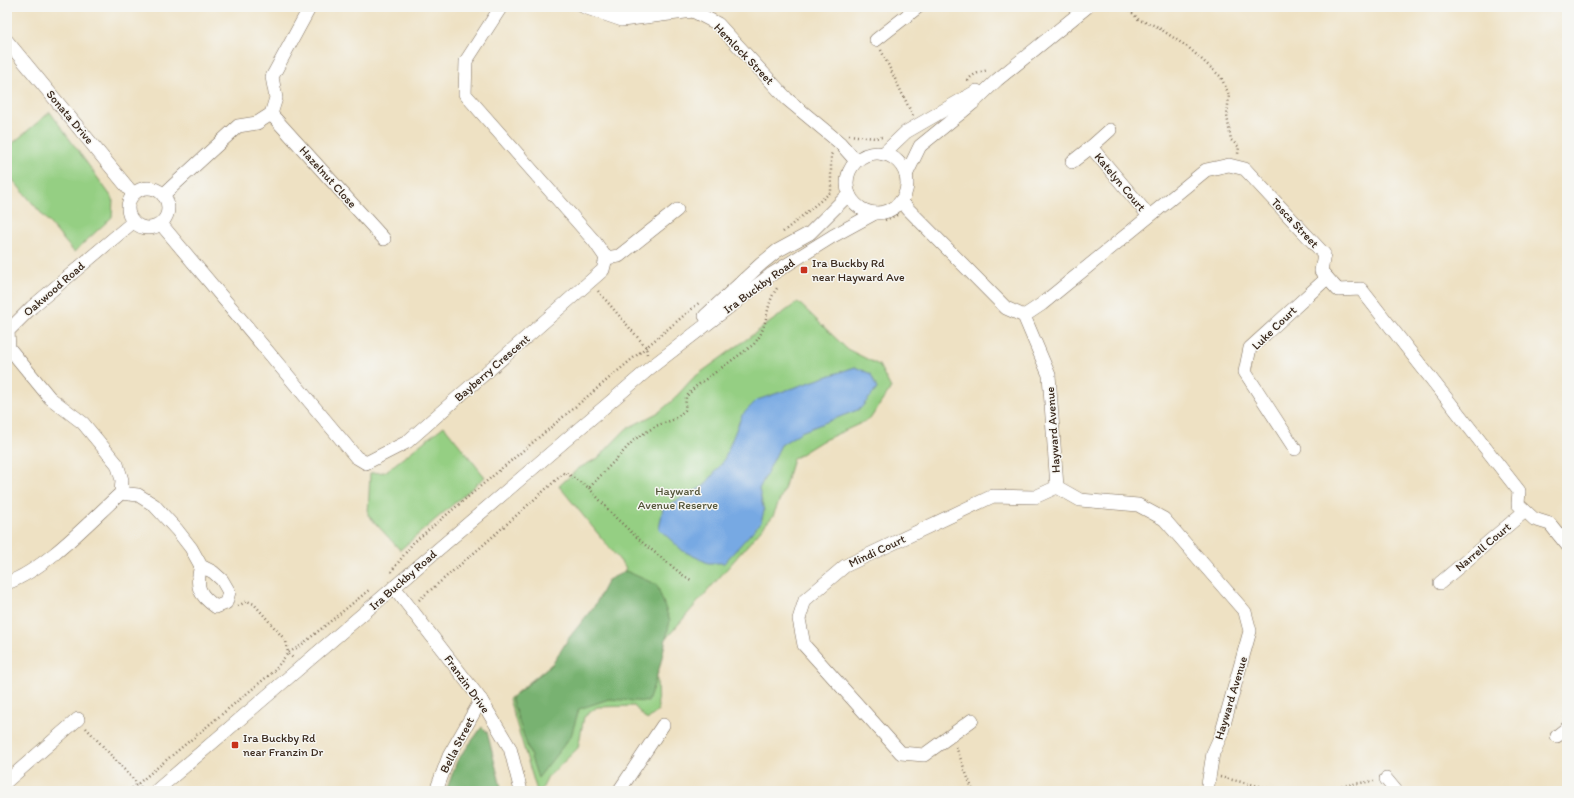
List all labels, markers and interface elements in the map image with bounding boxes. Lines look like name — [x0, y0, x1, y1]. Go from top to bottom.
street label: Hemlock Street — [711, 20, 777, 88]
street label: Sonata Drive — [43, 87, 97, 147]
street label: Hazelnut Close — [297, 143, 360, 211]
street label: Katelyn Court — [1091, 150, 1149, 214]
street label: Tosca Street — [1268, 195, 1322, 251]
street label: Ira Buckby Road — [721, 255, 798, 316]
place label: Ira Buckby Rd near Hayward Ave — [812, 256, 905, 284]
street label: Oakwood Road — [21, 258, 88, 319]
marker: Ira Buckby Rd near Hayward Ave — [799, 265, 809, 275]
street label: Luke Court — [1249, 303, 1300, 353]
street label: Bayberry Crescent — [451, 331, 533, 405]
street label: Hayward Avenue — [1043, 386, 1063, 474]
park label: Hayward Avenue Reserve — [638, 484, 718, 512]
street label: Narrell Court — [1452, 519, 1514, 574]
street label: Mindi Court — [846, 532, 908, 570]
street label: Ira Buckby Road — [367, 547, 440, 613]
street label: Franzin Drive — [441, 652, 493, 716]
street label: Hayward Avenue — [1212, 654, 1250, 741]
street label: Bella Street — [437, 714, 477, 775]
place label: Ira Buckby Rd near Franzin Dr — [243, 731, 324, 759]
marker: Ira Buckby Rd near Franzin Dr — [230, 740, 240, 750]

